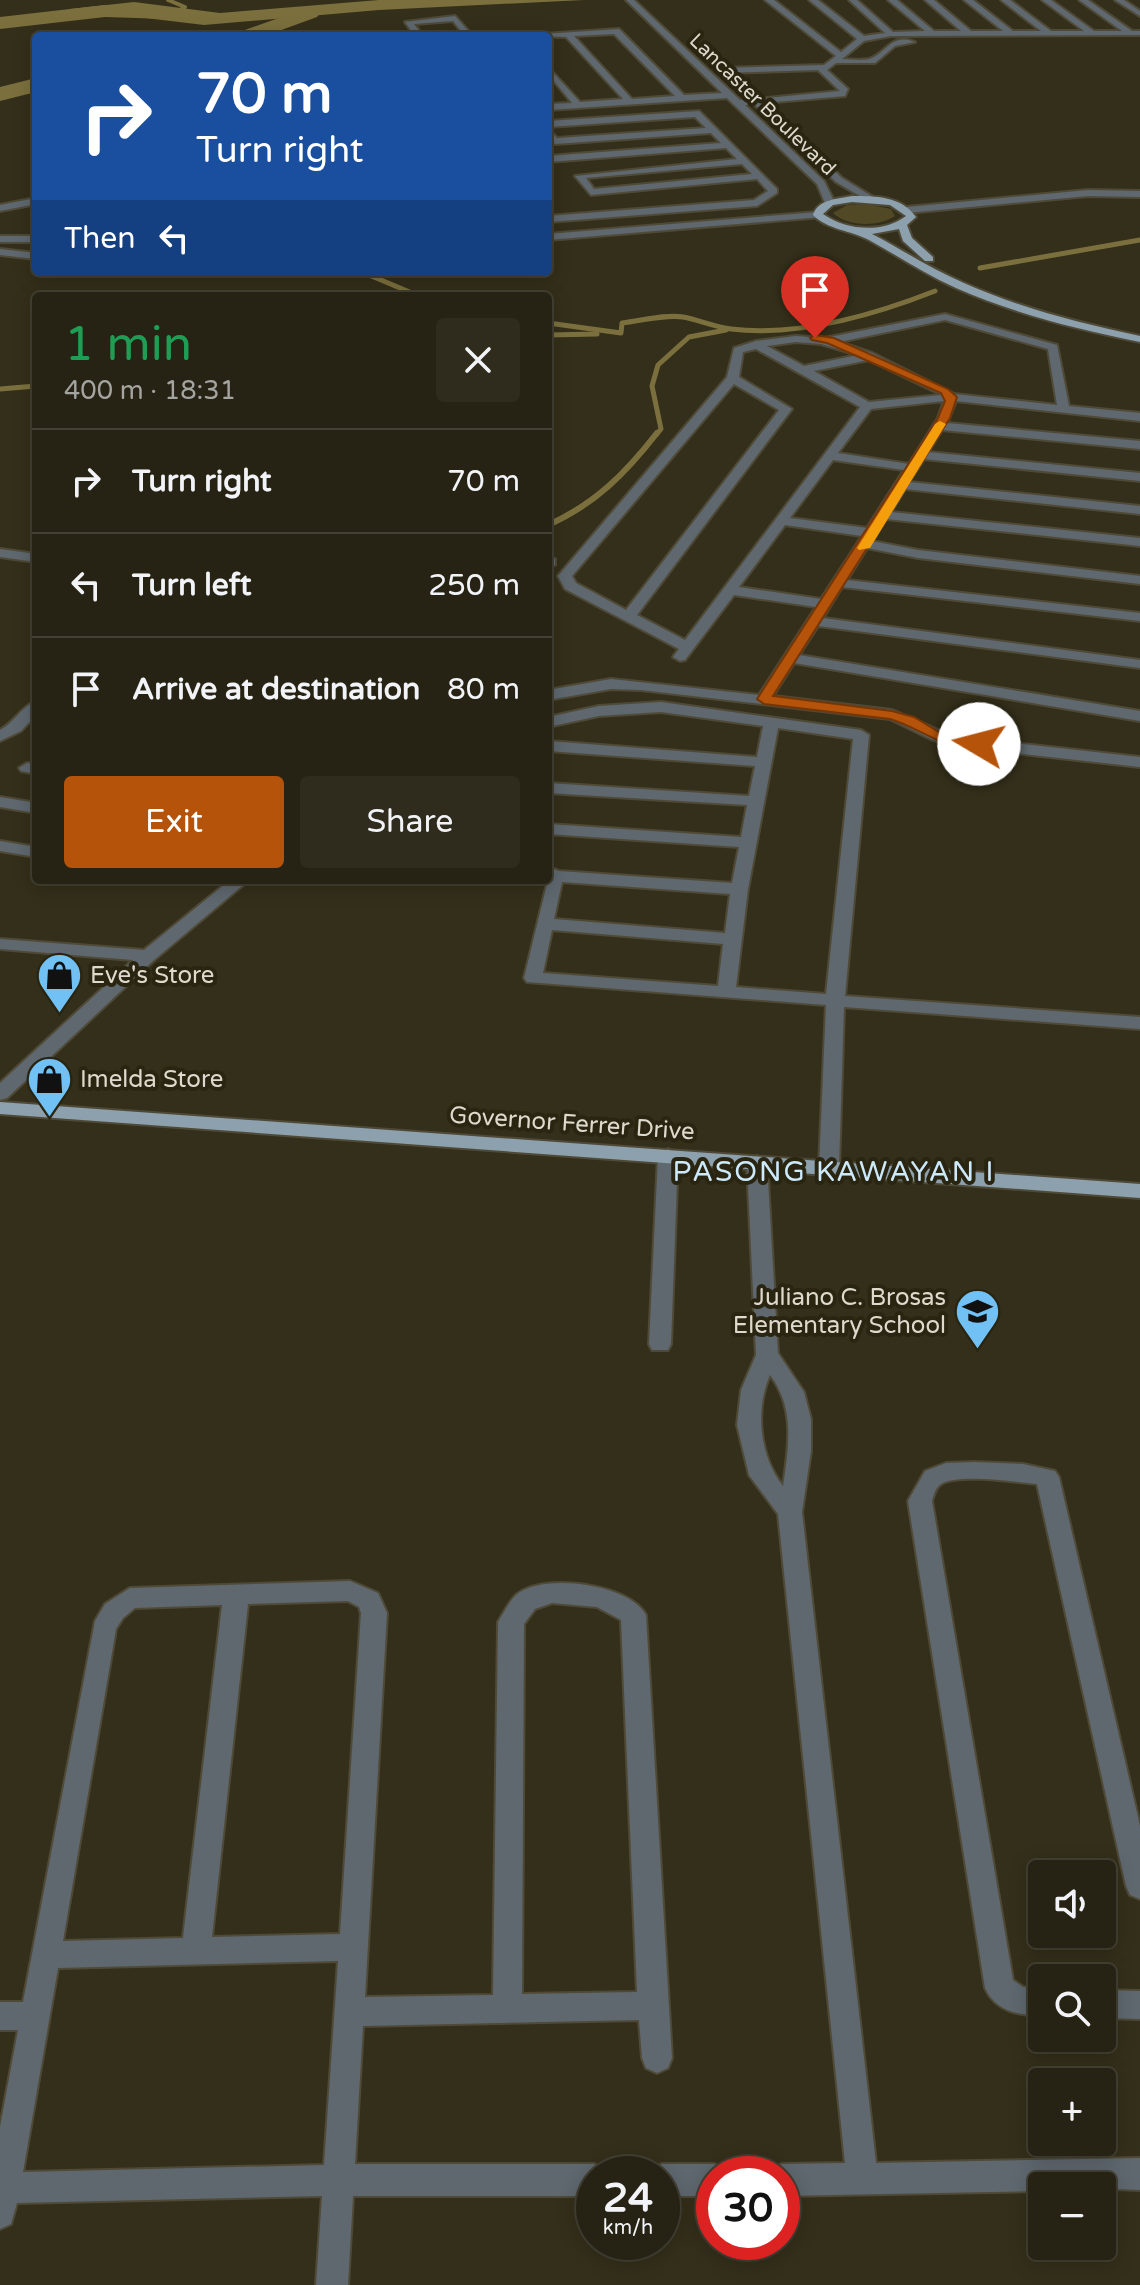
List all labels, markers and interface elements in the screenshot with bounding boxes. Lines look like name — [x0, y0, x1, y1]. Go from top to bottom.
street label: Lancaster Boulevard — [684, 29, 840, 181]
text: 70 m — [196, 61, 332, 128]
icon: right — [64, 64, 168, 168]
text: Turn right — [196, 129, 363, 172]
icon: left — [152, 216, 196, 260]
text: Then — [64, 220, 136, 257]
pin — [781, 256, 849, 338]
icon: arrive — [793, 268, 837, 312]
text: 1 min — [64, 316, 192, 374]
button: close — [436, 318, 520, 402]
text: 400 m · 18:31 — [64, 375, 236, 406]
icon: right — [64, 459, 108, 503]
text: Turn right — [132, 463, 272, 500]
text: 70 m — [447, 463, 520, 500]
icon: left — [64, 563, 108, 607]
text: Turn left — [132, 567, 251, 604]
text: 250 m — [428, 567, 520, 604]
icon: arrive — [64, 667, 108, 711]
text: Arrive at destination — [132, 671, 420, 708]
text: 80 m — [447, 671, 520, 708]
position arrow — [937, 702, 1021, 786]
button: Exit — [64, 776, 284, 868]
button: Share — [300, 776, 520, 868]
shop icon: Eve's Store — [35, 951, 83, 1014]
place label: Eve's Store — [90, 961, 214, 990]
shop icon: Imelda Store — [25, 1055, 73, 1118]
place label: Imelda Store — [80, 1065, 223, 1094]
street label: Governor Ferrer Drive — [448, 1100, 696, 1147]
district label: PASONG KAWAYAN I — [673, 1155, 995, 1189]
place label: Juliano C. Brosas Elementary School — [733, 1283, 946, 1340]
school or university icon: Juliano C. Brosas Elementary School — [953, 1287, 1001, 1350]
map controls — [1028, 1860, 1116, 2260]
button: sound — [1028, 1860, 1116, 1948]
button: search — [1028, 1964, 1116, 2052]
button: + — [1028, 2068, 1116, 2156]
speed limit sign: 30 — [696, 2156, 800, 2260]
button: − — [1028, 2172, 1116, 2260]
text: 24 — [603, 2174, 653, 2222]
text: km/h — [603, 2216, 653, 2240]

